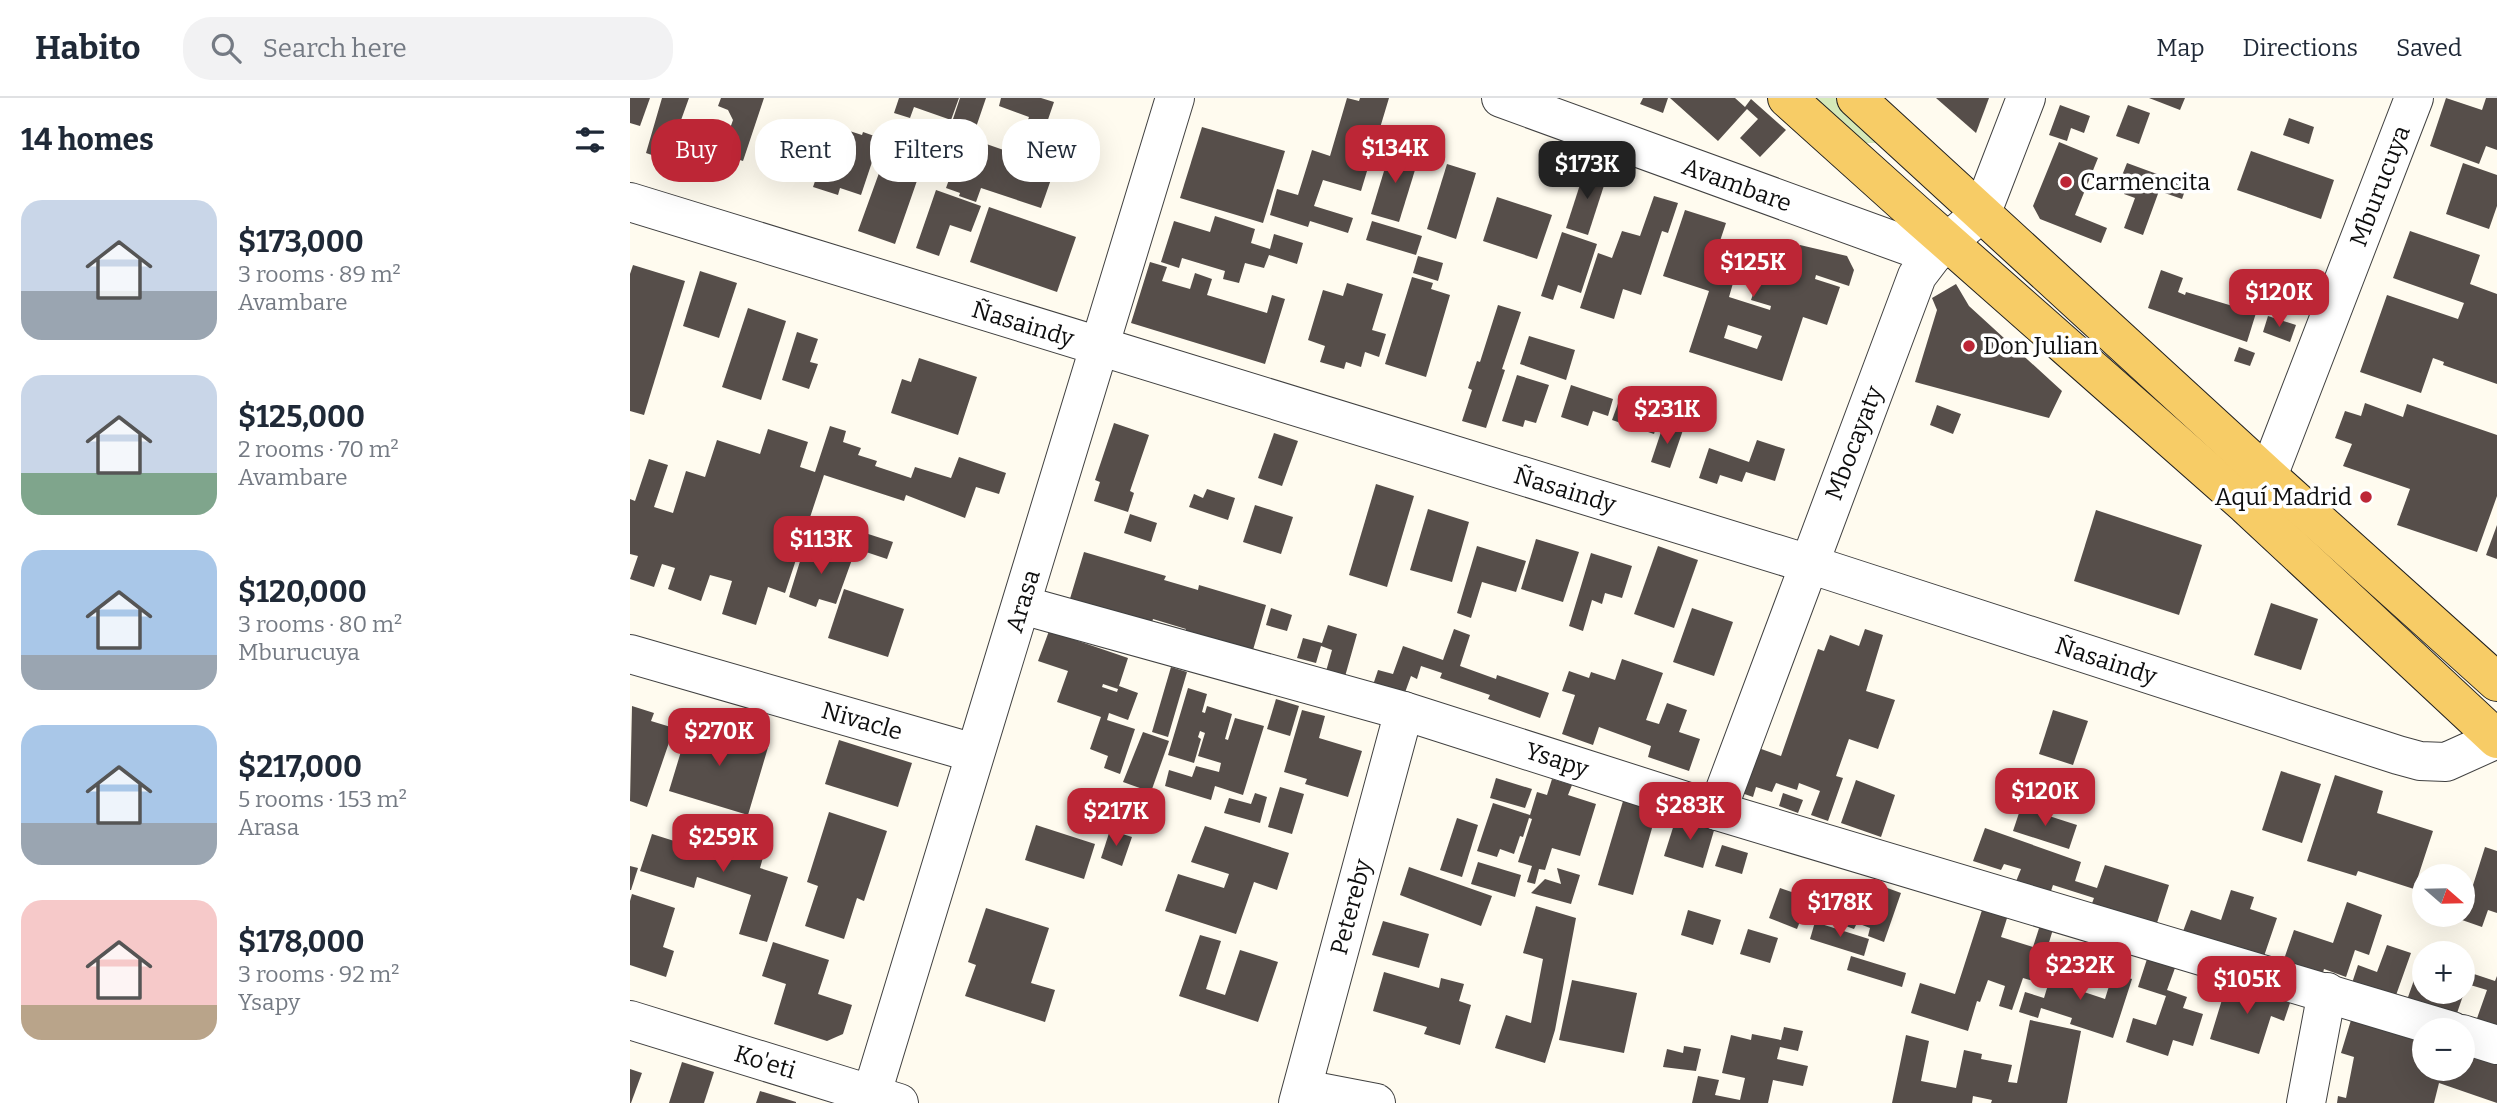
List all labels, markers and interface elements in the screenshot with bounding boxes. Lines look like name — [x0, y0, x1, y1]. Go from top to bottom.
search box — [183, 17, 673, 80]
text: Habito — [35, 28, 141, 68]
icon: search — [207, 29, 245, 67]
text: Search here — [263, 33, 407, 64]
text: Map — [2156, 34, 2205, 62]
text: Directions — [2243, 34, 2358, 62]
text: Saved — [2396, 34, 2462, 62]
chip: Buy — [651, 119, 741, 182]
chip: Rent — [755, 119, 856, 182]
chip: Filters — [870, 119, 988, 182]
chip: New — [1002, 119, 1100, 182]
icon: filters — [571, 121, 609, 159]
text: 14 homes — [21, 122, 154, 158]
street label: Mburucuya — [2344, 122, 2416, 250]
pin: $134K — [1346, 126, 1444, 185]
text: $134K — [1361, 134, 1429, 162]
pin: $173K — [1538, 141, 1636, 201]
text: $173K — [1555, 150, 1619, 178]
street label: Avambare — [1679, 152, 1795, 218]
place label: Carmencita — [2080, 168, 2210, 196]
marker: Carmencita — [2058, 174, 2074, 190]
text: $173,000 — [238, 224, 364, 260]
icon: home — [77, 228, 161, 312]
pin: $125K — [1704, 240, 1802, 299]
text: $125K — [1720, 248, 1786, 276]
text: 3 rooms · 89 m² — [238, 260, 401, 288]
pin: $120K — [2230, 270, 2328, 329]
text: $120K — [2245, 278, 2313, 306]
text: Avambare — [238, 288, 348, 316]
street label: Ñasaindy — [969, 295, 1078, 353]
place label: Don Julian — [1983, 332, 2098, 360]
marker: Don Julian — [1961, 338, 1977, 354]
street label: Mbocayaty — [1819, 382, 1889, 504]
pin: $231K — [1618, 386, 1716, 446]
text: $231K — [1634, 395, 1700, 423]
text: $125,000 — [238, 399, 365, 435]
icon: home — [77, 403, 161, 487]
text: 2 rooms · 70 m² — [238, 435, 399, 463]
street label: Ñasaindy — [1511, 461, 1620, 519]
text: Avambare — [238, 463, 348, 491]
place label: Aquí Madrid — [2215, 483, 2352, 511]
marker: Aquí Madrid — [2358, 489, 2374, 505]
pin: $113K — [772, 517, 870, 576]
text: $113K — [790, 525, 852, 553]
street label: Arasa — [1000, 566, 1046, 636]
text: $120,000 — [238, 574, 367, 610]
icon: home — [77, 578, 161, 662]
text: 3 rooms · 80 m² — [238, 610, 402, 638]
street label: Ñasaindy — [2052, 631, 2161, 691]
text: Mburucuya — [238, 638, 360, 666]
street label: Nivacle — [818, 696, 906, 746]
pin: $270K — [670, 708, 768, 768]
text: $270K — [684, 717, 754, 745]
street label: Ysapy — [1522, 737, 1592, 783]
text: $217,000 — [238, 749, 362, 785]
icon: home — [77, 753, 161, 837]
pin: $120K — [1996, 768, 2094, 828]
text: $120K — [2011, 777, 2079, 805]
pin: $283K — [1641, 782, 1739, 842]
text: 5 rooms · 153 m² — [238, 785, 407, 813]
pin: $217K — [1067, 788, 1165, 848]
text: $283K — [1655, 791, 1725, 819]
text: $217K — [1083, 797, 1149, 825]
text: Arasa — [238, 813, 299, 841]
pin: $259K — [674, 814, 772, 874]
text: $259K — [688, 823, 758, 851]
street label: Petereby — [1325, 856, 1377, 958]
north arrow — [2412, 864, 2474, 928]
map controls — [2412, 864, 2475, 1081]
pin: $178K — [1791, 880, 1889, 939]
text: $178K — [1807, 888, 1873, 916]
text: $178,000 — [238, 924, 365, 960]
icon: home — [77, 928, 161, 1012]
button: + — [2412, 941, 2475, 1004]
pin: $232K — [2031, 942, 2129, 1002]
text: $232K — [2045, 951, 2115, 979]
pin: $105K — [2198, 956, 2296, 1016]
text: 3 rooms · 92 m² — [238, 960, 399, 988]
text: $105K — [2213, 965, 2281, 993]
text: Ysapy — [238, 988, 300, 1016]
button: − — [2412, 1018, 2475, 1081]
street label: Ko'eti — [731, 1039, 799, 1085]

